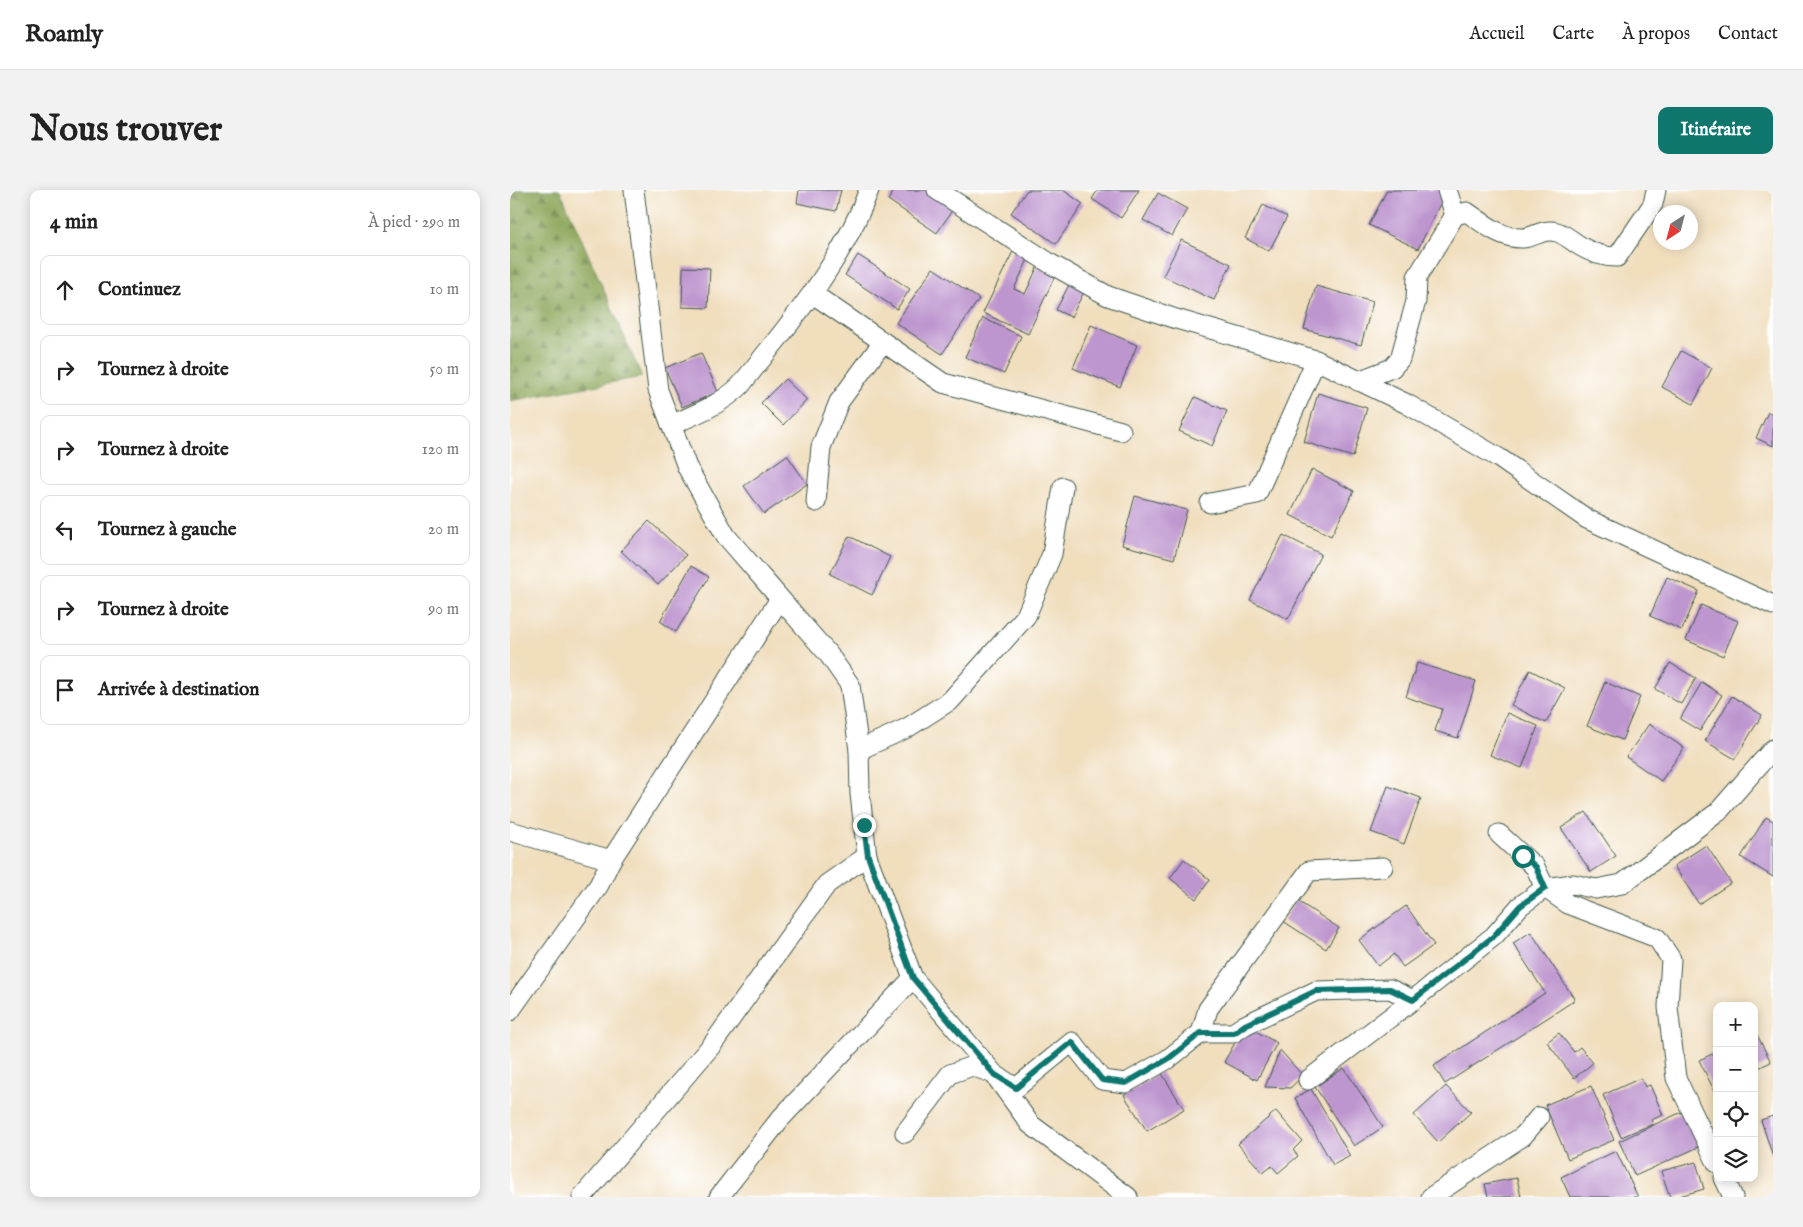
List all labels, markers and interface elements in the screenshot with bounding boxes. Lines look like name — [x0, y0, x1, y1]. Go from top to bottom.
text: Roamly — [25, 19, 103, 50]
text: Accueil — [1470, 23, 1525, 46]
text: Carte — [1553, 23, 1594, 46]
text: À propos — [1622, 23, 1690, 46]
text: Contact — [1718, 23, 1778, 46]
button: Itinéraire — [1658, 107, 1773, 154]
text: Nous trouver — [30, 108, 222, 153]
north arrow — [1653, 205, 1698, 250]
text: 4 min — [50, 209, 98, 236]
text: À pied · 290 m — [368, 213, 460, 233]
icon: ahead — [51, 276, 79, 304]
text: Continuez — [98, 278, 181, 302]
text: 10 m — [429, 280, 459, 300]
icon: right — [51, 356, 79, 384]
text: Tournez à droite — [98, 358, 229, 382]
text: 50 m — [430, 360, 459, 380]
icon: right — [51, 436, 79, 464]
text: Tournez à droite — [98, 438, 229, 462]
text: 120 m — [422, 440, 459, 460]
icon: left — [51, 516, 79, 544]
text: Tournez à gauche — [98, 518, 237, 542]
text: 20 m — [428, 520, 459, 540]
icon: right — [51, 596, 79, 624]
text: Tournez à droite — [98, 598, 229, 622]
text: 90 m — [428, 600, 459, 620]
icon: arrive — [51, 676, 79, 704]
text: Arrivée à destination — [98, 678, 259, 702]
route end — [853, 814, 876, 837]
route start — [1512, 845, 1535, 868]
map controls — [1713, 1002, 1758, 1182]
button: + — [1713, 1002, 1758, 1047]
button: − — [1713, 1047, 1758, 1092]
button: locate — [1713, 1092, 1758, 1137]
button: layers — [1713, 1137, 1758, 1182]

